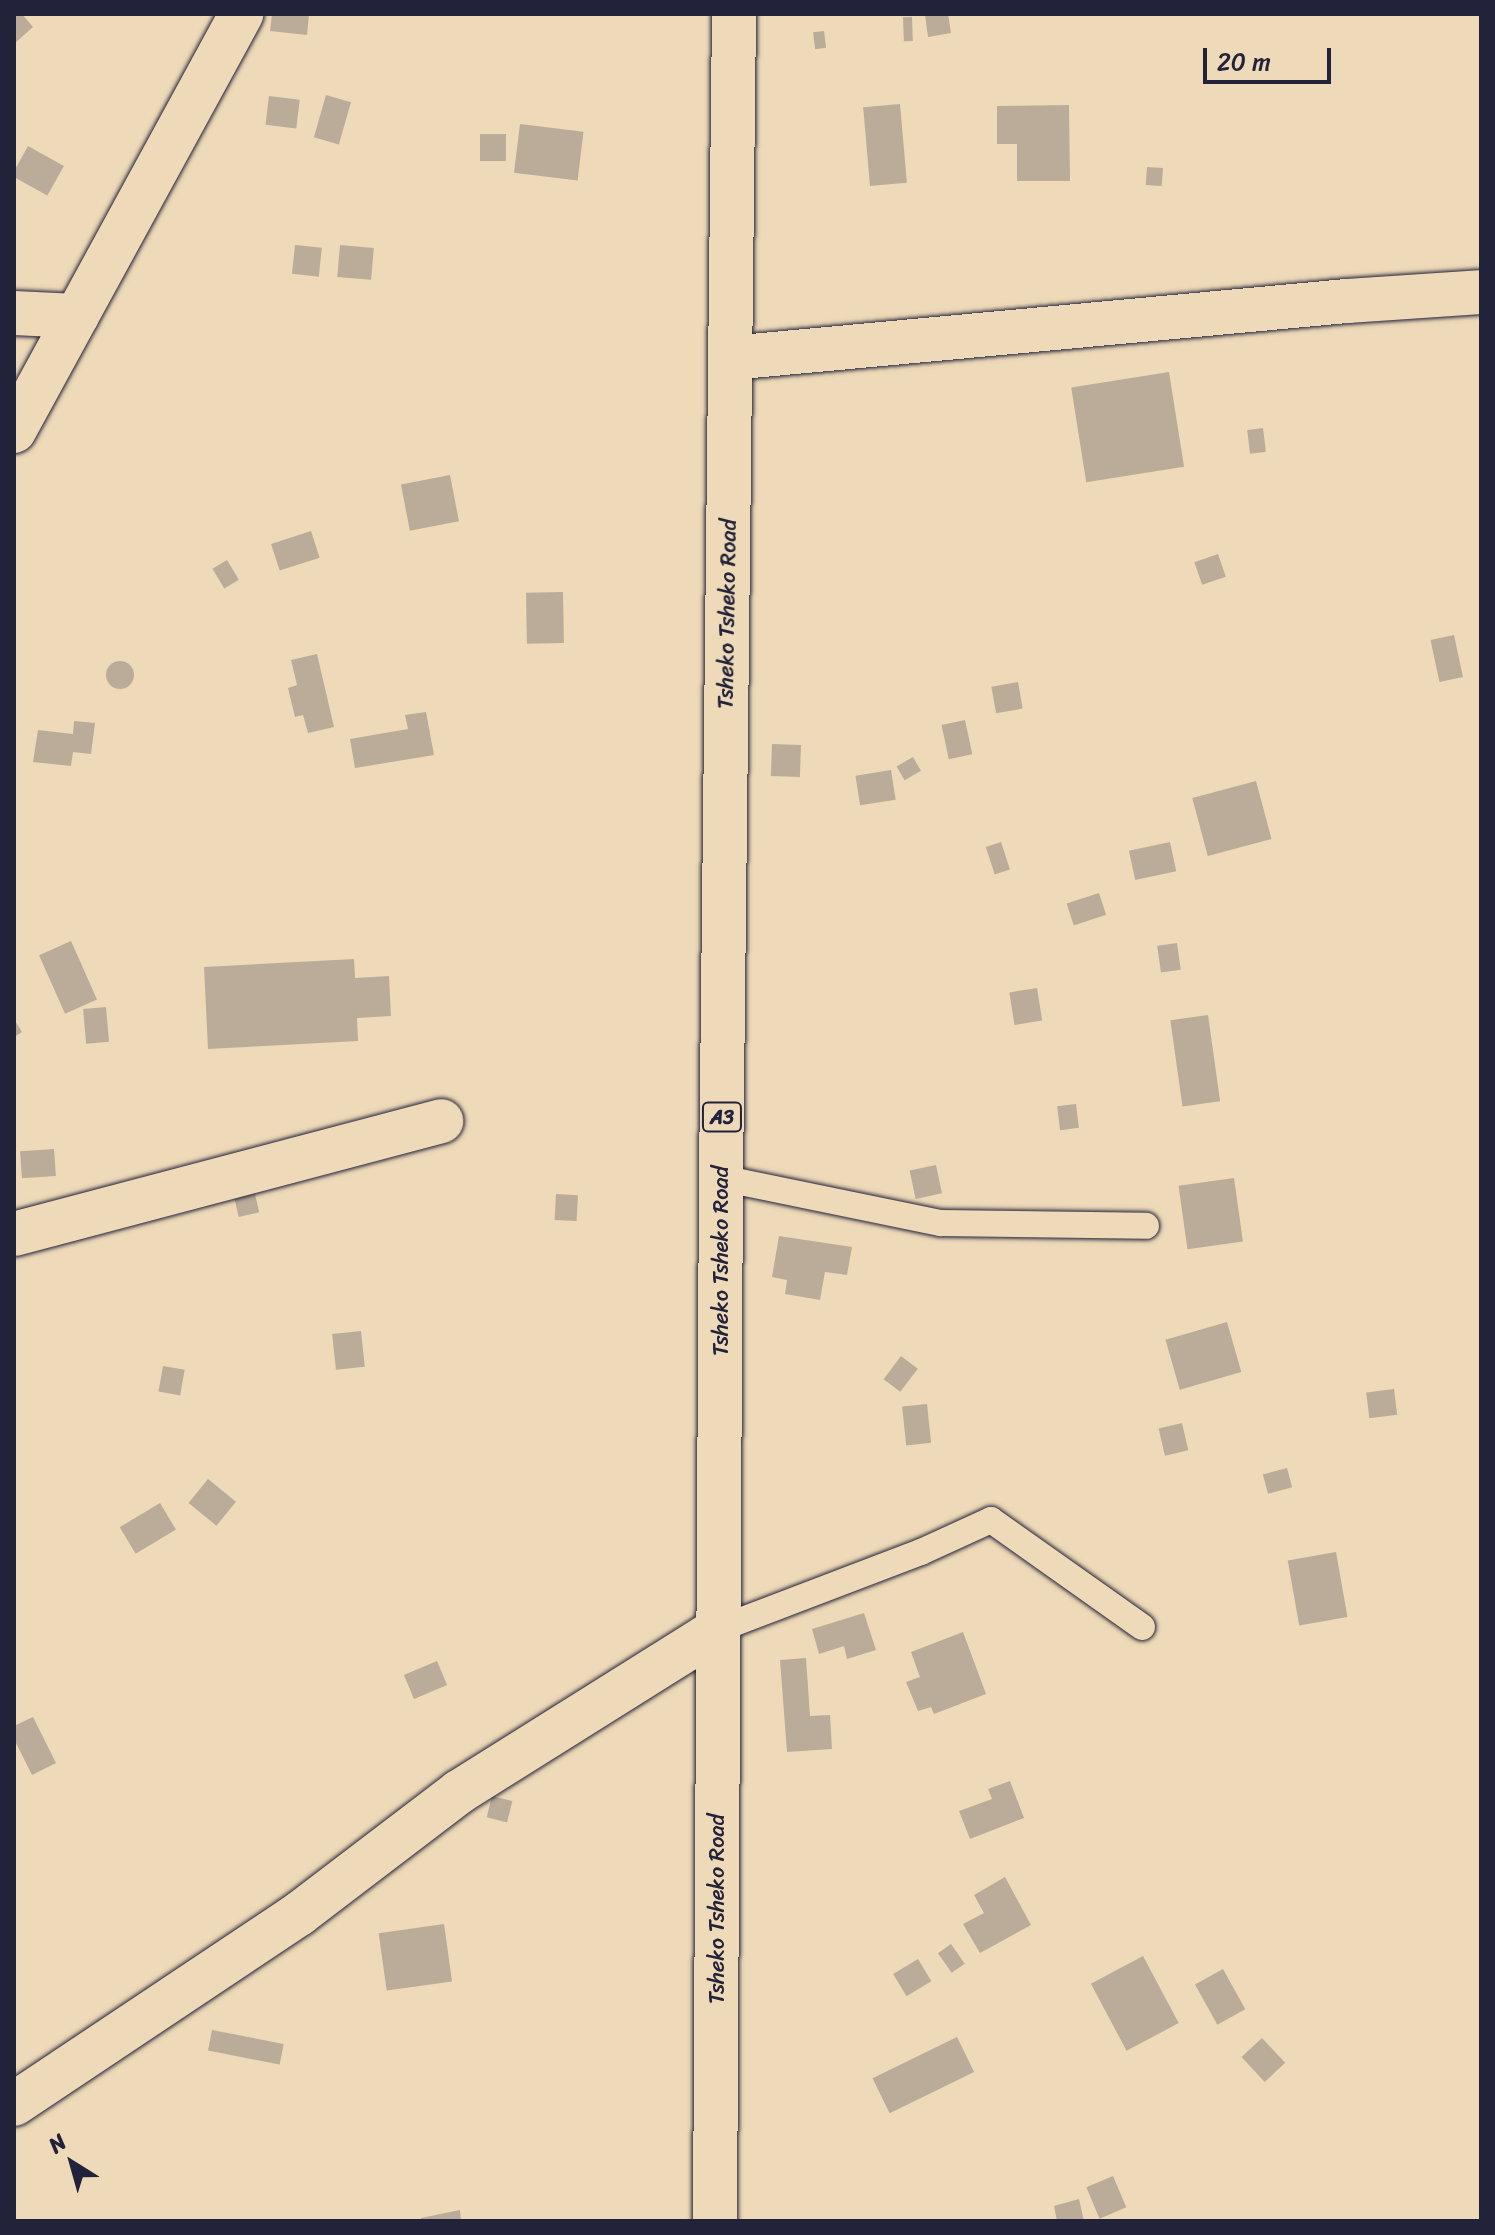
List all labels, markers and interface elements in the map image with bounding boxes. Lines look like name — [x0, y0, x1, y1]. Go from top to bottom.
scale bar — [1207, 32, 1335, 82]
text: 20 m — [1217, 41, 1271, 83]
street label: Tsheko Tsheko Road — [712, 518, 742, 710]
road number: A3 — [700, 1101, 744, 1133]
street label: Tsheko Tsheko Road — [708, 1166, 734, 1356]
street label: Tsheko Tsheko Road — [704, 1814, 730, 2004]
north arrow — [32, 2123, 112, 2203]
text: N — [39, 2123, 75, 2164]

